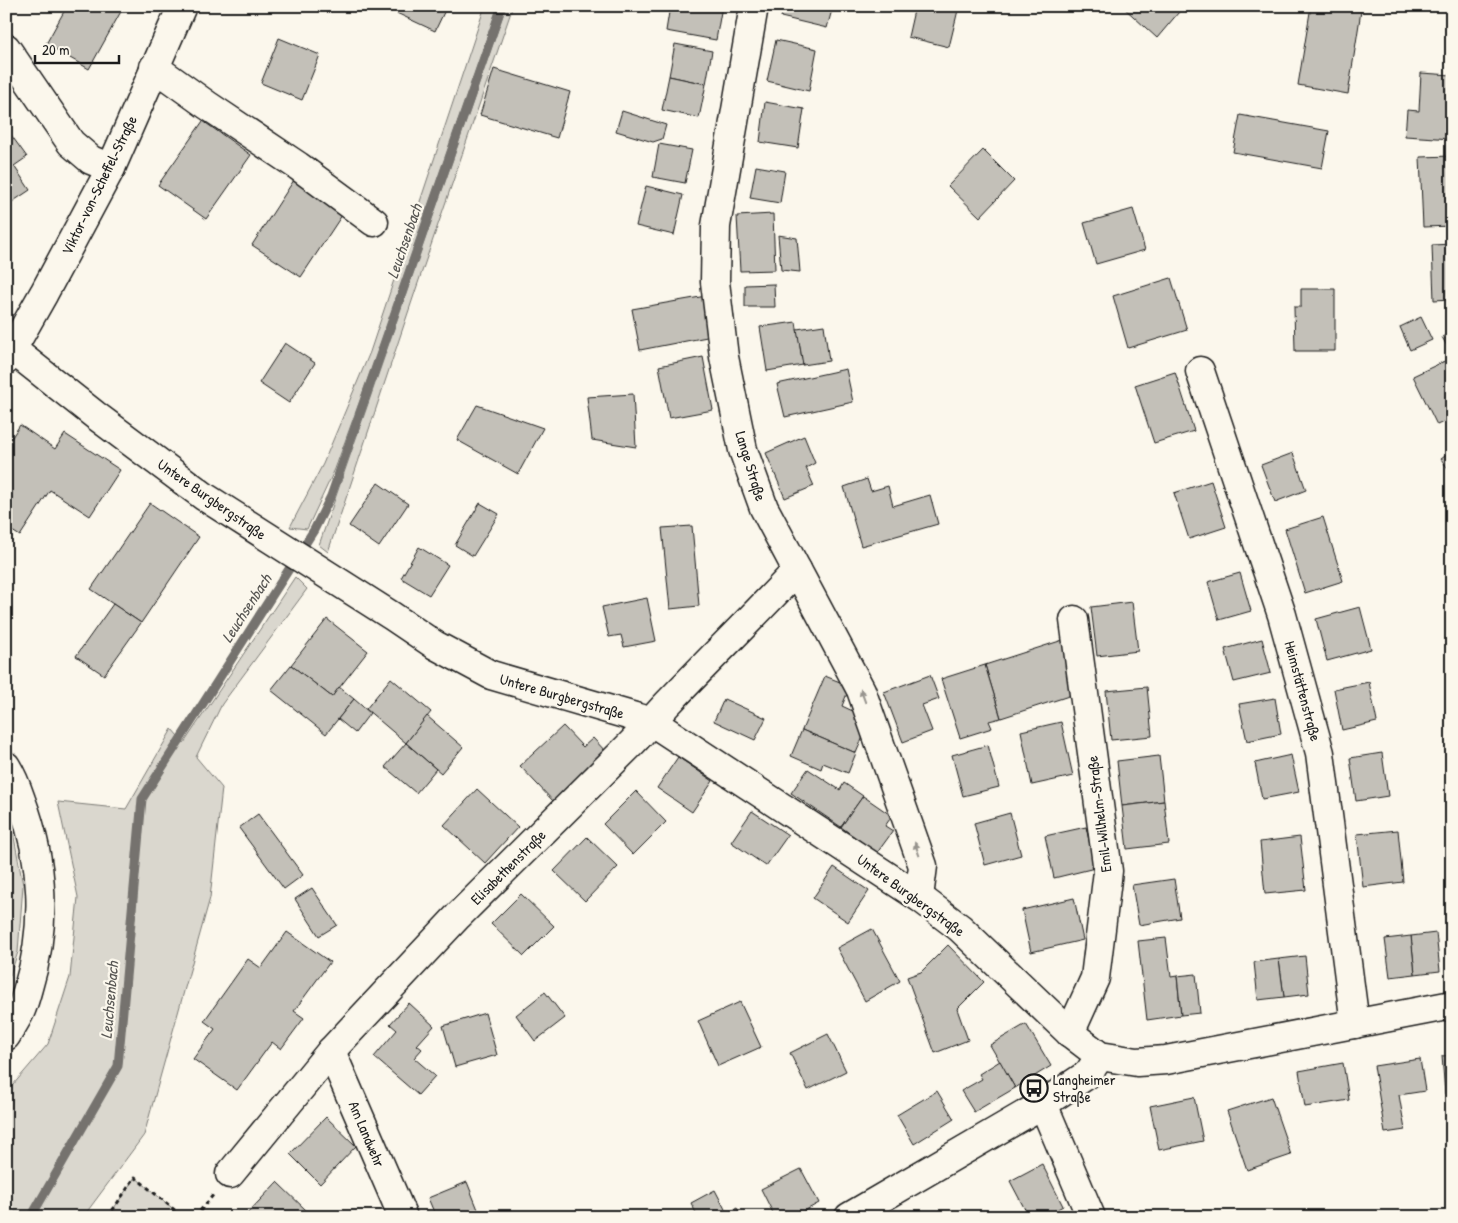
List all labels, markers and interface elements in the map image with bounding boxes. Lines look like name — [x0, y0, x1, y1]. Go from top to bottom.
scale bar — [35, 32, 119, 64]
text: 20 m — [42, 39, 69, 60]
street label: Viktor-von-Scheffel-Straße — [56, 112, 142, 258]
water label: Leuchsenbach — [381, 200, 427, 281]
street label: Lange Straße — [730, 429, 772, 503]
street label: Untere Burgbergstraße — [153, 454, 271, 544]
water label: Leuchsenbach — [216, 569, 277, 646]
street label: Heimstättenstraße — [1280, 639, 1326, 743]
street label: Untere Burgbergstraße — [497, 668, 627, 724]
one-way arrow — [859, 688, 867, 703]
street label: Emil-Wilhelm-Straße — [1081, 755, 1117, 873]
street label: Elisabethenstraße — [466, 825, 550, 909]
one-way arrow — [913, 842, 920, 857]
street label: Untere Burgbergstraße — [853, 849, 969, 941]
water label: Leuchsenbach — [95, 959, 123, 1039]
place label: Langheimer Straße — [1053, 1069, 1116, 1107]
bus stop icon: Langheimer Straße — [1019, 1073, 1049, 1103]
street label: Am Landwehr — [344, 1098, 390, 1171]

